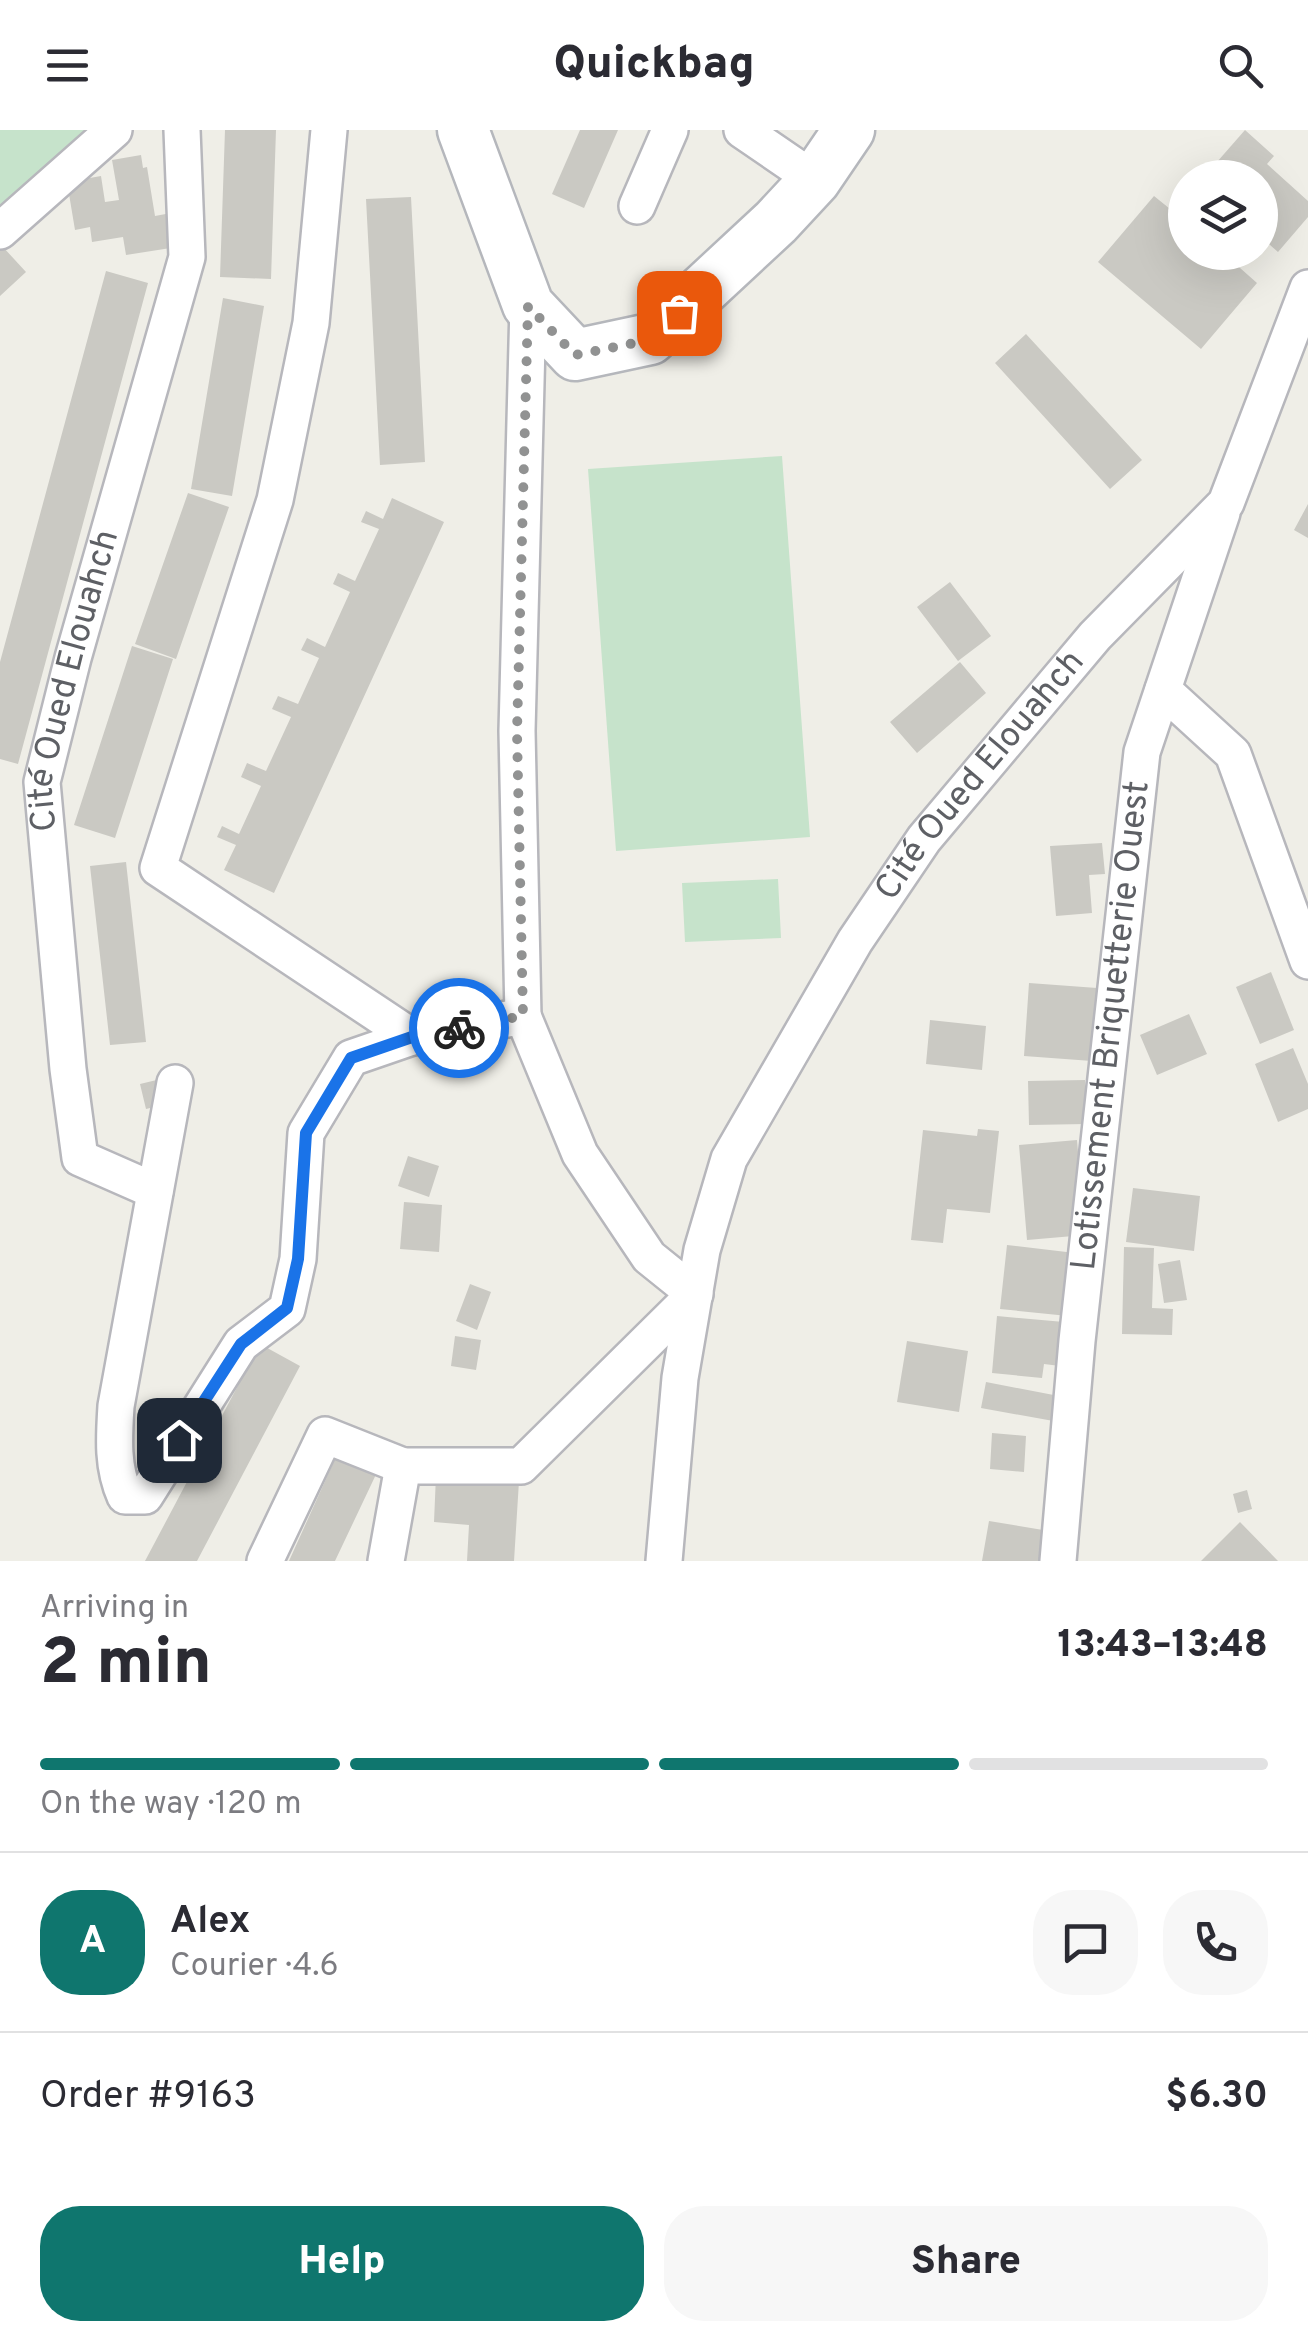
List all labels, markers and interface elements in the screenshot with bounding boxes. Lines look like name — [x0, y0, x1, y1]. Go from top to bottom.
text: Quickbag — [553, 37, 755, 94]
icon: menu — [40, 38, 95, 93]
icon: search — [1213, 38, 1268, 93]
map controls — [1168, 160, 1278, 270]
button: layers — [1168, 160, 1278, 270]
pin — [637, 271, 722, 356]
icon: bag — [652, 286, 707, 341]
street label: Cité Oued Elouahch — [19, 525, 130, 833]
street label: Cité Oued Elouahch — [866, 642, 1095, 909]
street label: Lotissement Briquetterie Ouest — [1063, 779, 1161, 1273]
courier — [409, 978, 509, 1078]
icon: bike — [432, 1001, 487, 1056]
pin — [137, 1398, 222, 1483]
icon: home — [152, 1413, 207, 1468]
text: Arriving in — [40, 1589, 189, 1629]
text: 13:43–13:48 — [1057, 1622, 1268, 1671]
text: 2 min — [40, 1625, 212, 1707]
text: On the way · 120 m — [40, 1785, 302, 1825]
button: chat — [1033, 1890, 1138, 1995]
button: phone — [1163, 1890, 1268, 1995]
text: Alex — [170, 1898, 250, 1947]
text: A — [79, 1918, 106, 1967]
text: Courier · 4.6 — [170, 1947, 339, 1987]
text: Order #9163 — [40, 2073, 256, 2122]
text: $6.30 — [1165, 2073, 1268, 2122]
button: Help — [40, 2206, 644, 2321]
button: Share — [664, 2206, 1268, 2321]

